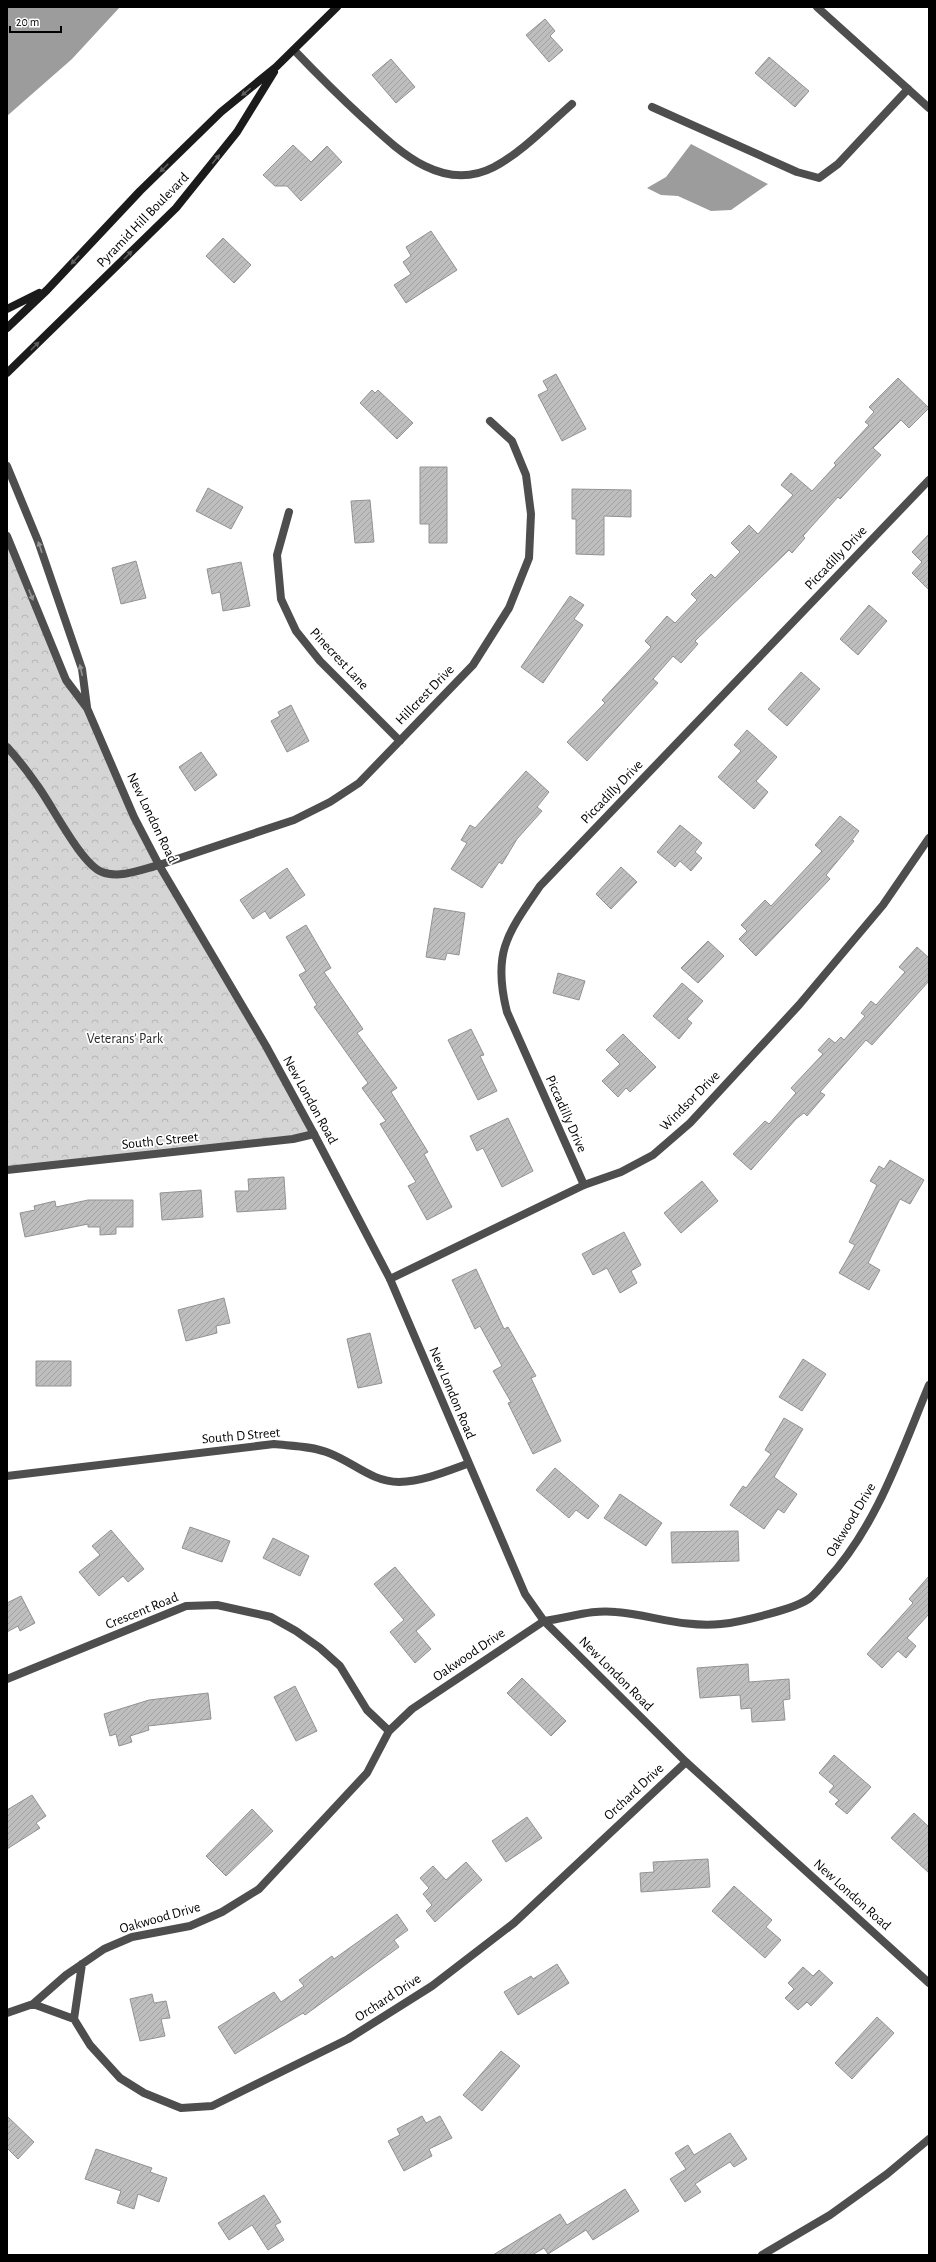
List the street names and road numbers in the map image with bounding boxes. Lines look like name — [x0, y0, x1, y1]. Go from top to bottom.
street label: Pyramid Hill Boulevard — [94, 170, 192, 270]
street label: Piccadilly Drive — [802, 523, 870, 593]
street label: Pinecrest Lane — [307, 626, 371, 692]
street label: Hillcrest Drive — [393, 662, 457, 728]
street label: Piccadilly Drive — [578, 757, 646, 827]
street label: New London Road — [124, 771, 180, 865]
street label: New London Road — [280, 1054, 340, 1146]
street label: Windsor Drive — [657, 1068, 723, 1134]
street label: Piccadilly Drive — [543, 1073, 589, 1155]
street label: South C Street — [121, 1130, 200, 1152]
street label: New London Road — [426, 1345, 478, 1441]
street label: South D Street — [201, 1426, 281, 1446]
street label: Oakwood Drive — [824, 1481, 878, 1559]
street label: Crescent Road — [104, 1590, 180, 1632]
street label: Oakwood Drive — [431, 1626, 507, 1684]
street label: New London Road — [576, 1634, 656, 1714]
street label: Orchard Drive — [602, 1761, 666, 1823]
street label: New London Road — [811, 1857, 893, 1933]
street label: Oakwood Drive — [118, 1900, 202, 1936]
street label: Orchard Drive — [352, 1972, 424, 2024]

